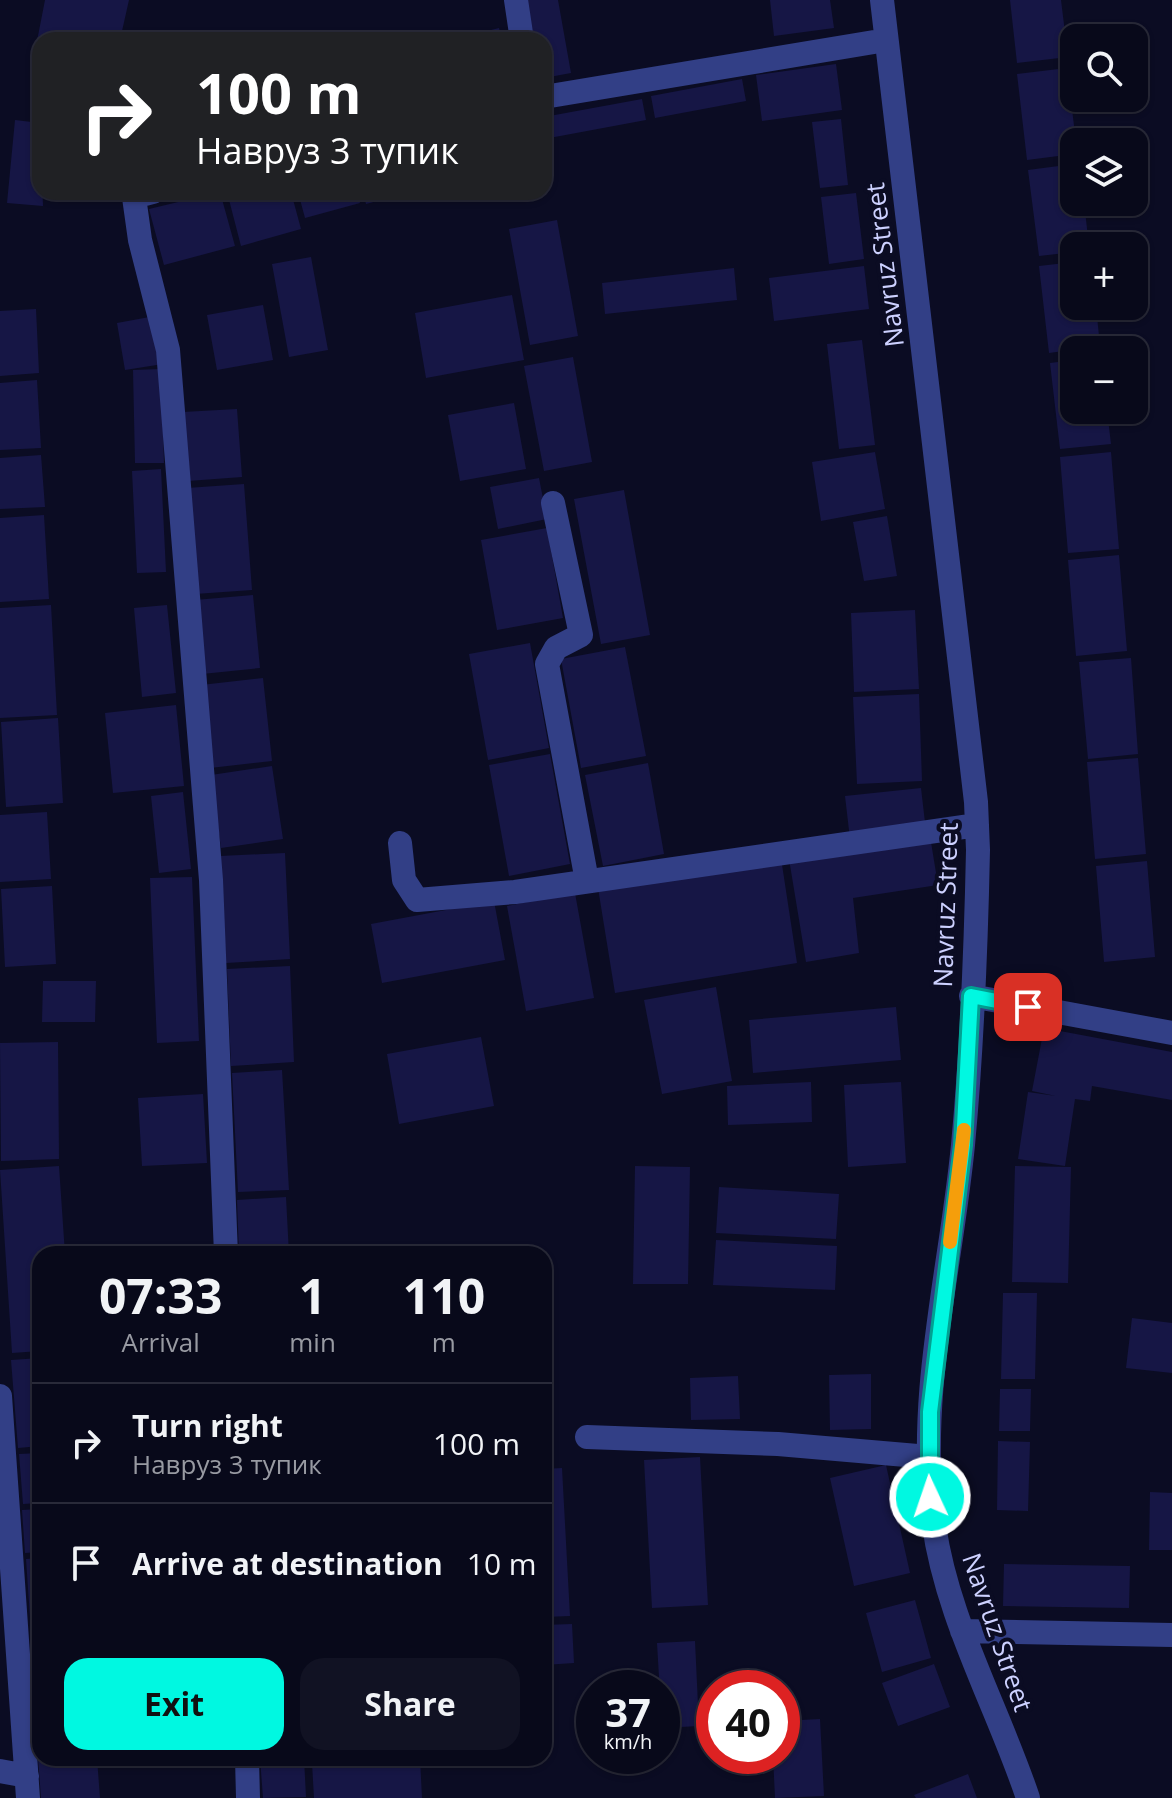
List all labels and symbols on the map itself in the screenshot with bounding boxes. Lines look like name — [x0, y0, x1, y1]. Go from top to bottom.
street label: Navruz Street — [856, 181, 912, 349]
street label: Navruz Street — [924, 822, 966, 988]
pin — [994, 973, 1062, 1041]
position arrow — [888, 1455, 972, 1539]
street label: Navruz Street — [954, 1548, 1042, 1716]
speed limit sign: 40 — [696, 1670, 800, 1774]

